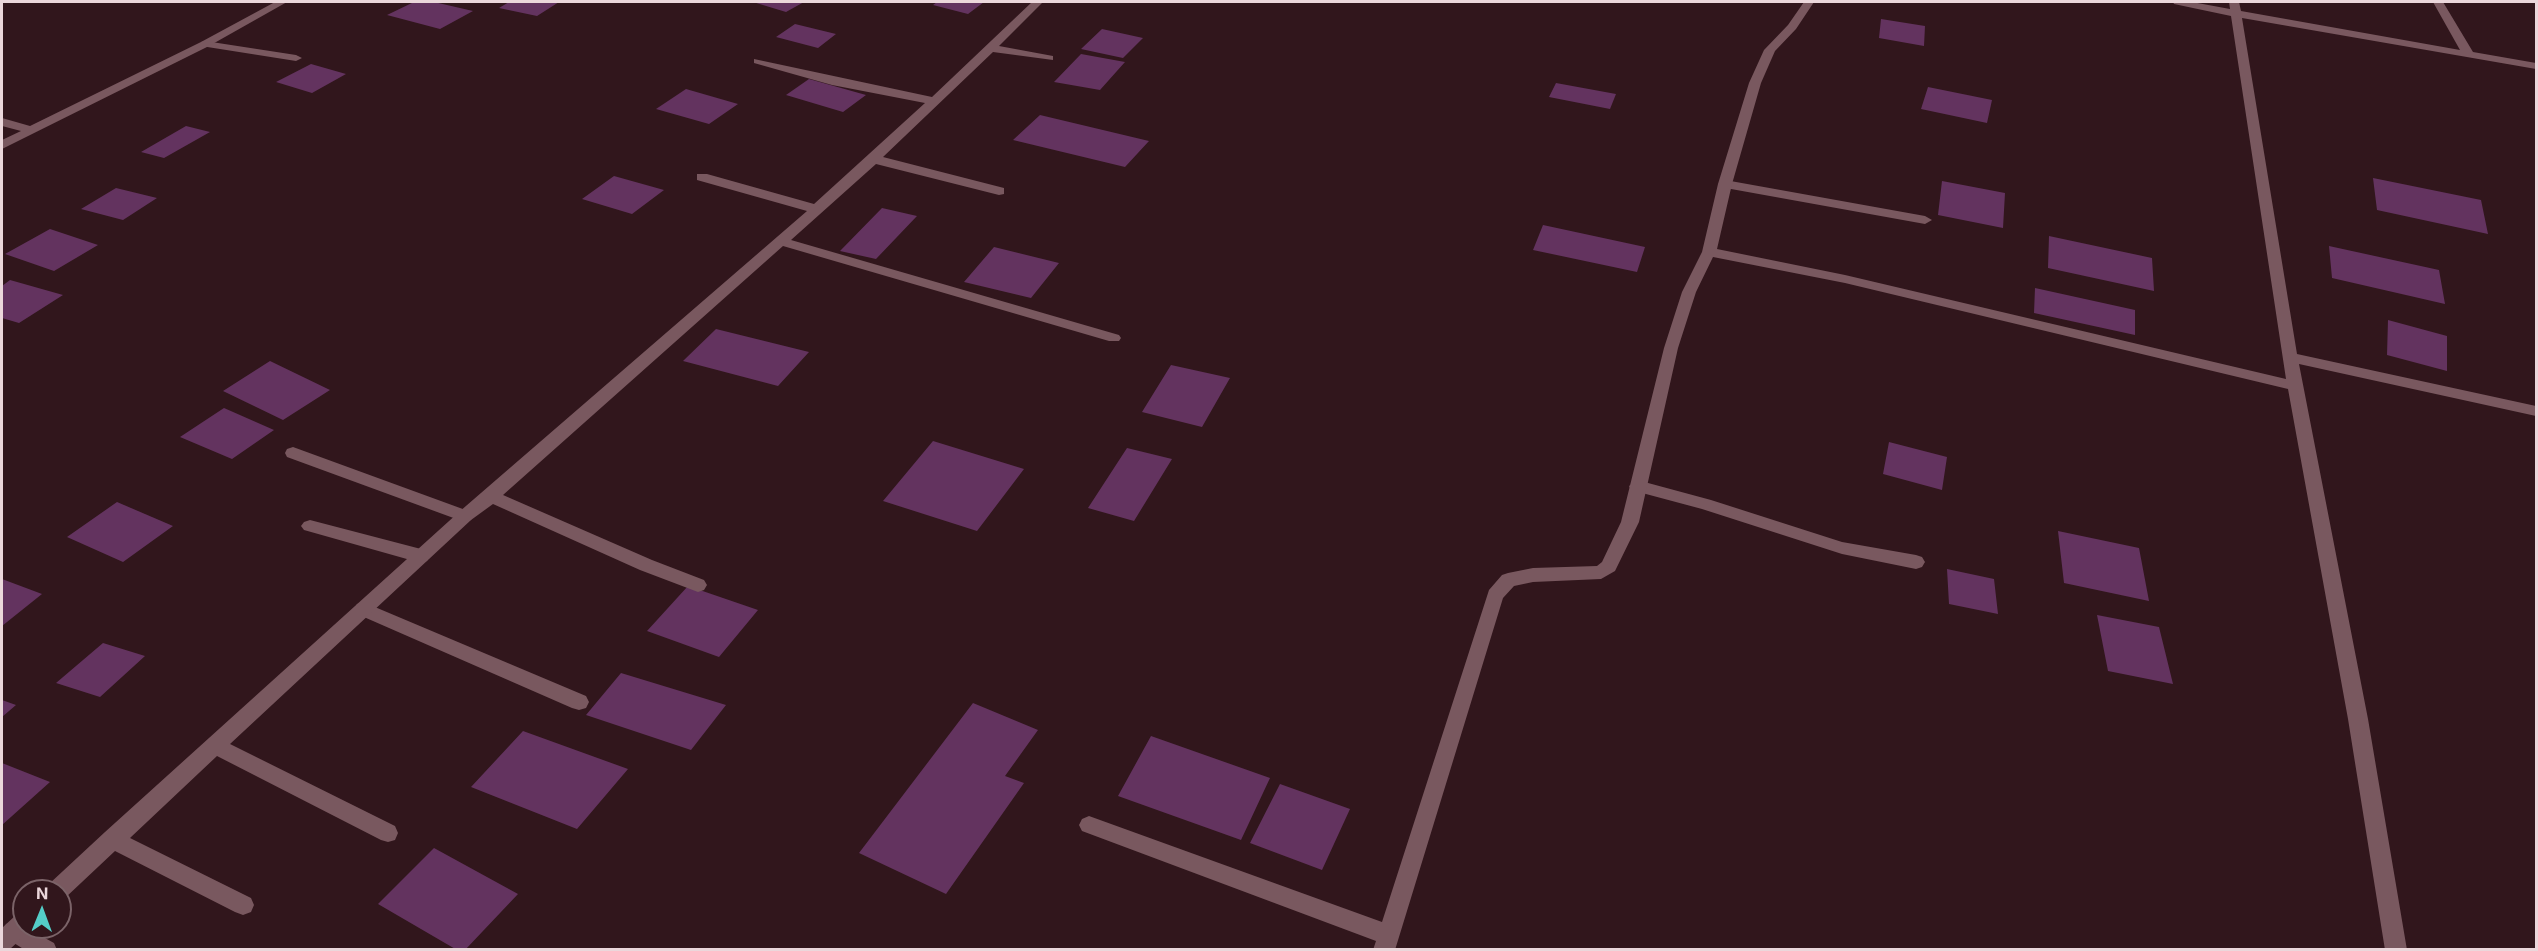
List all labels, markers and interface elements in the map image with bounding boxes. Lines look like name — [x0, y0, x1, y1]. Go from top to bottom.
north arrow — [12, 879, 72, 939]
text: N — [36, 883, 49, 903]

